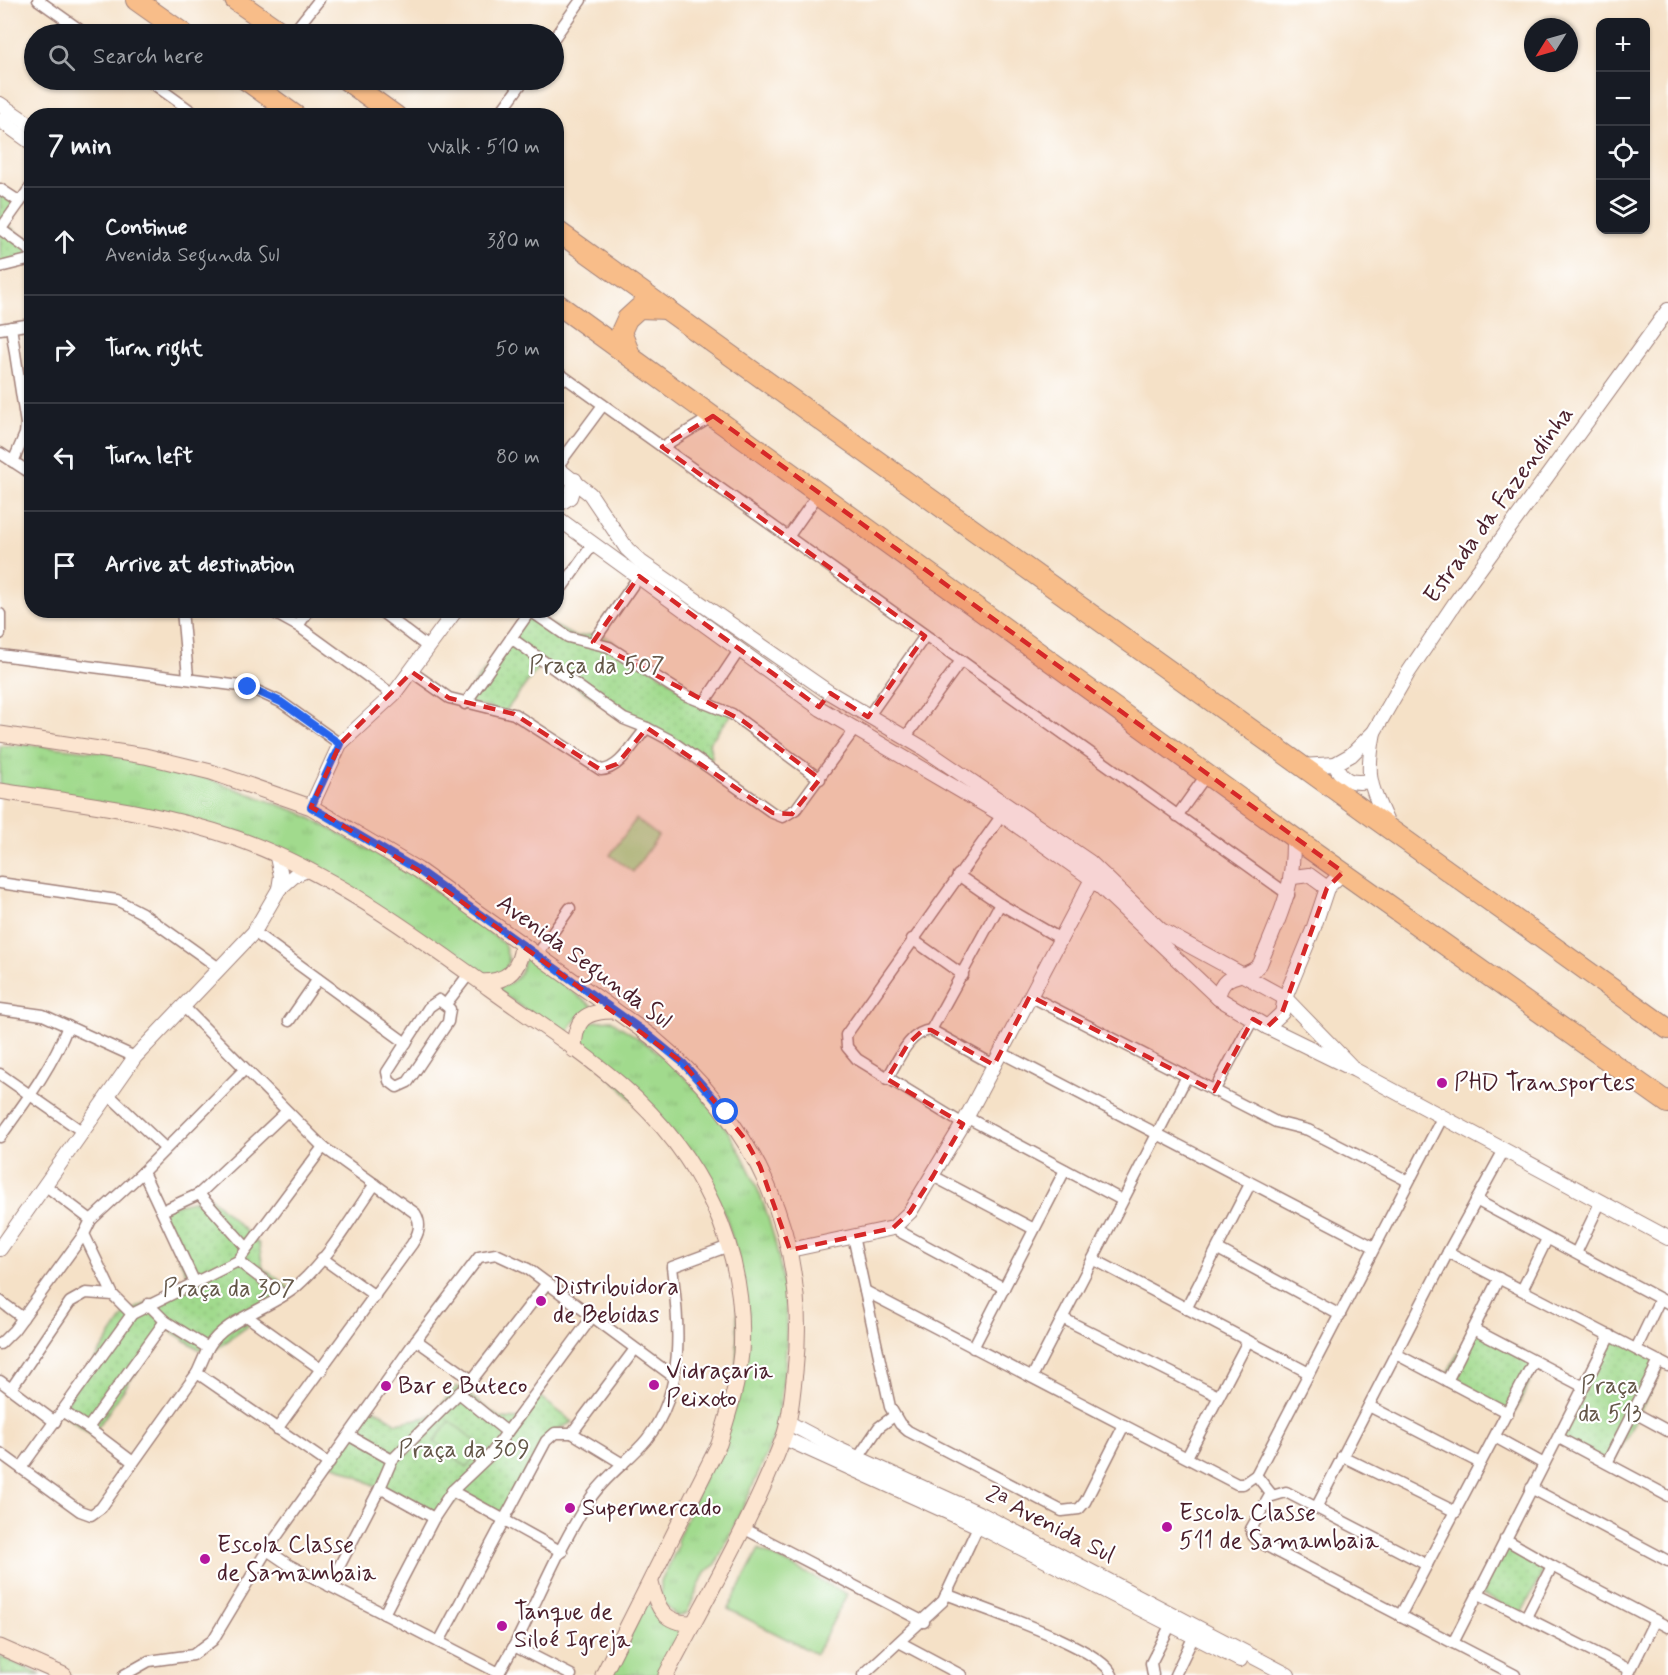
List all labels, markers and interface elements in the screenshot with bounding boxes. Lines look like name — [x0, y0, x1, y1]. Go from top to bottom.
north arrow — [1524, 18, 1578, 72]
map controls — [1596, 18, 1650, 234]
button: + — [1596, 18, 1650, 72]
search box — [24, 24, 564, 90]
icon: search — [45, 41, 78, 74]
text: Search here — [93, 43, 204, 71]
button: − — [1596, 72, 1650, 126]
button: locate — [1596, 126, 1650, 180]
text: 7 min — [48, 130, 112, 164]
text: Walk · 510 m — [427, 134, 540, 161]
button: layers — [1596, 180, 1650, 234]
text: Continue — [105, 214, 187, 242]
icon: ahead — [48, 225, 81, 258]
text: 380 m — [487, 228, 540, 255]
text: Avenida Segunda Sul — [105, 242, 279, 269]
icon: right — [48, 333, 81, 366]
text: Turn right — [105, 335, 203, 363]
text: 50 m — [495, 336, 540, 363]
street label: Estrada da Fazendinha — [1417, 400, 1581, 610]
icon: left — [48, 441, 81, 474]
text: Turn left — [105, 443, 193, 471]
text: 80 m — [496, 444, 540, 471]
icon: arrive — [48, 549, 81, 582]
text: Arrive at destination — [105, 551, 295, 579]
park label: Praça da 507 — [529, 651, 665, 682]
route end — [234, 673, 260, 699]
street label: Avenida Segunda Sul — [488, 888, 678, 1038]
place label: PHD Transportes — [1454, 1068, 1635, 1099]
marker: PHD Transportes — [1435, 1076, 1449, 1090]
route start — [712, 1098, 738, 1124]
place label: Distribuidora de Bebidas — [553, 1272, 679, 1331]
park label: Praça da 307 — [163, 1274, 295, 1305]
marker: Distribuidora de Bebidas — [534, 1294, 548, 1308]
place label: Vidraçaria Peixoto — [666, 1356, 774, 1415]
place label: Bar e Buteco — [398, 1371, 528, 1402]
park label: Praça da 513 — [1578, 1371, 1642, 1430]
marker: Vidraçaria Peixoto — [647, 1378, 661, 1392]
marker: Bar e Buteco — [379, 1379, 393, 1393]
park label: Praça da 309 — [398, 1435, 530, 1466]
street label: 2ᵃ Avenida Sul — [980, 1479, 1120, 1571]
place label: Supermercado — [582, 1493, 722, 1524]
place label: Escola Classe 511 de Samambaia — [1179, 1498, 1379, 1557]
marker: Supermercado — [563, 1501, 577, 1515]
marker: Escola Classe 511 de Samambaia — [1160, 1520, 1174, 1534]
place label: Escola Classe de Samambaia — [217, 1530, 377, 1589]
marker: Escola Classe de Samambaia — [198, 1552, 212, 1566]
place label: Tanque de Siloé Igreja — [514, 1597, 631, 1656]
marker: Tanque de Siloé Igreja — [495, 1619, 509, 1633]

